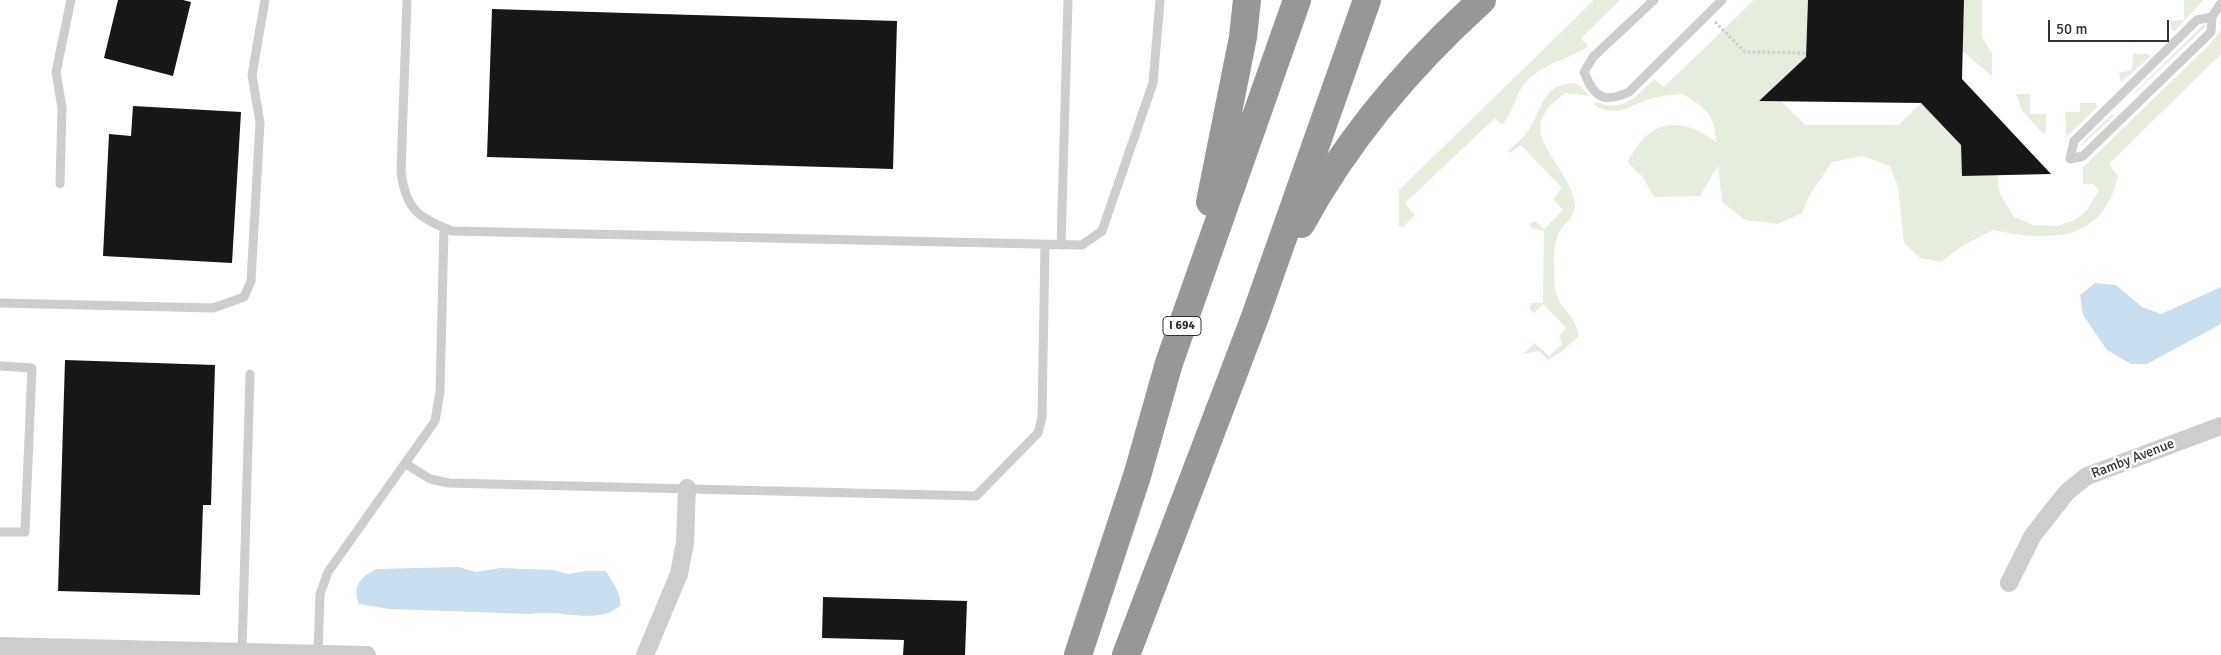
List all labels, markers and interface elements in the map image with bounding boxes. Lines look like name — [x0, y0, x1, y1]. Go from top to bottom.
scale bar — [2051, 10, 2172, 42]
text: 50 m — [2056, 20, 2087, 38]
road number: I 694 — [1163, 316, 1201, 336]
street label: Ramby Avenue — [2089, 436, 2177, 482]

